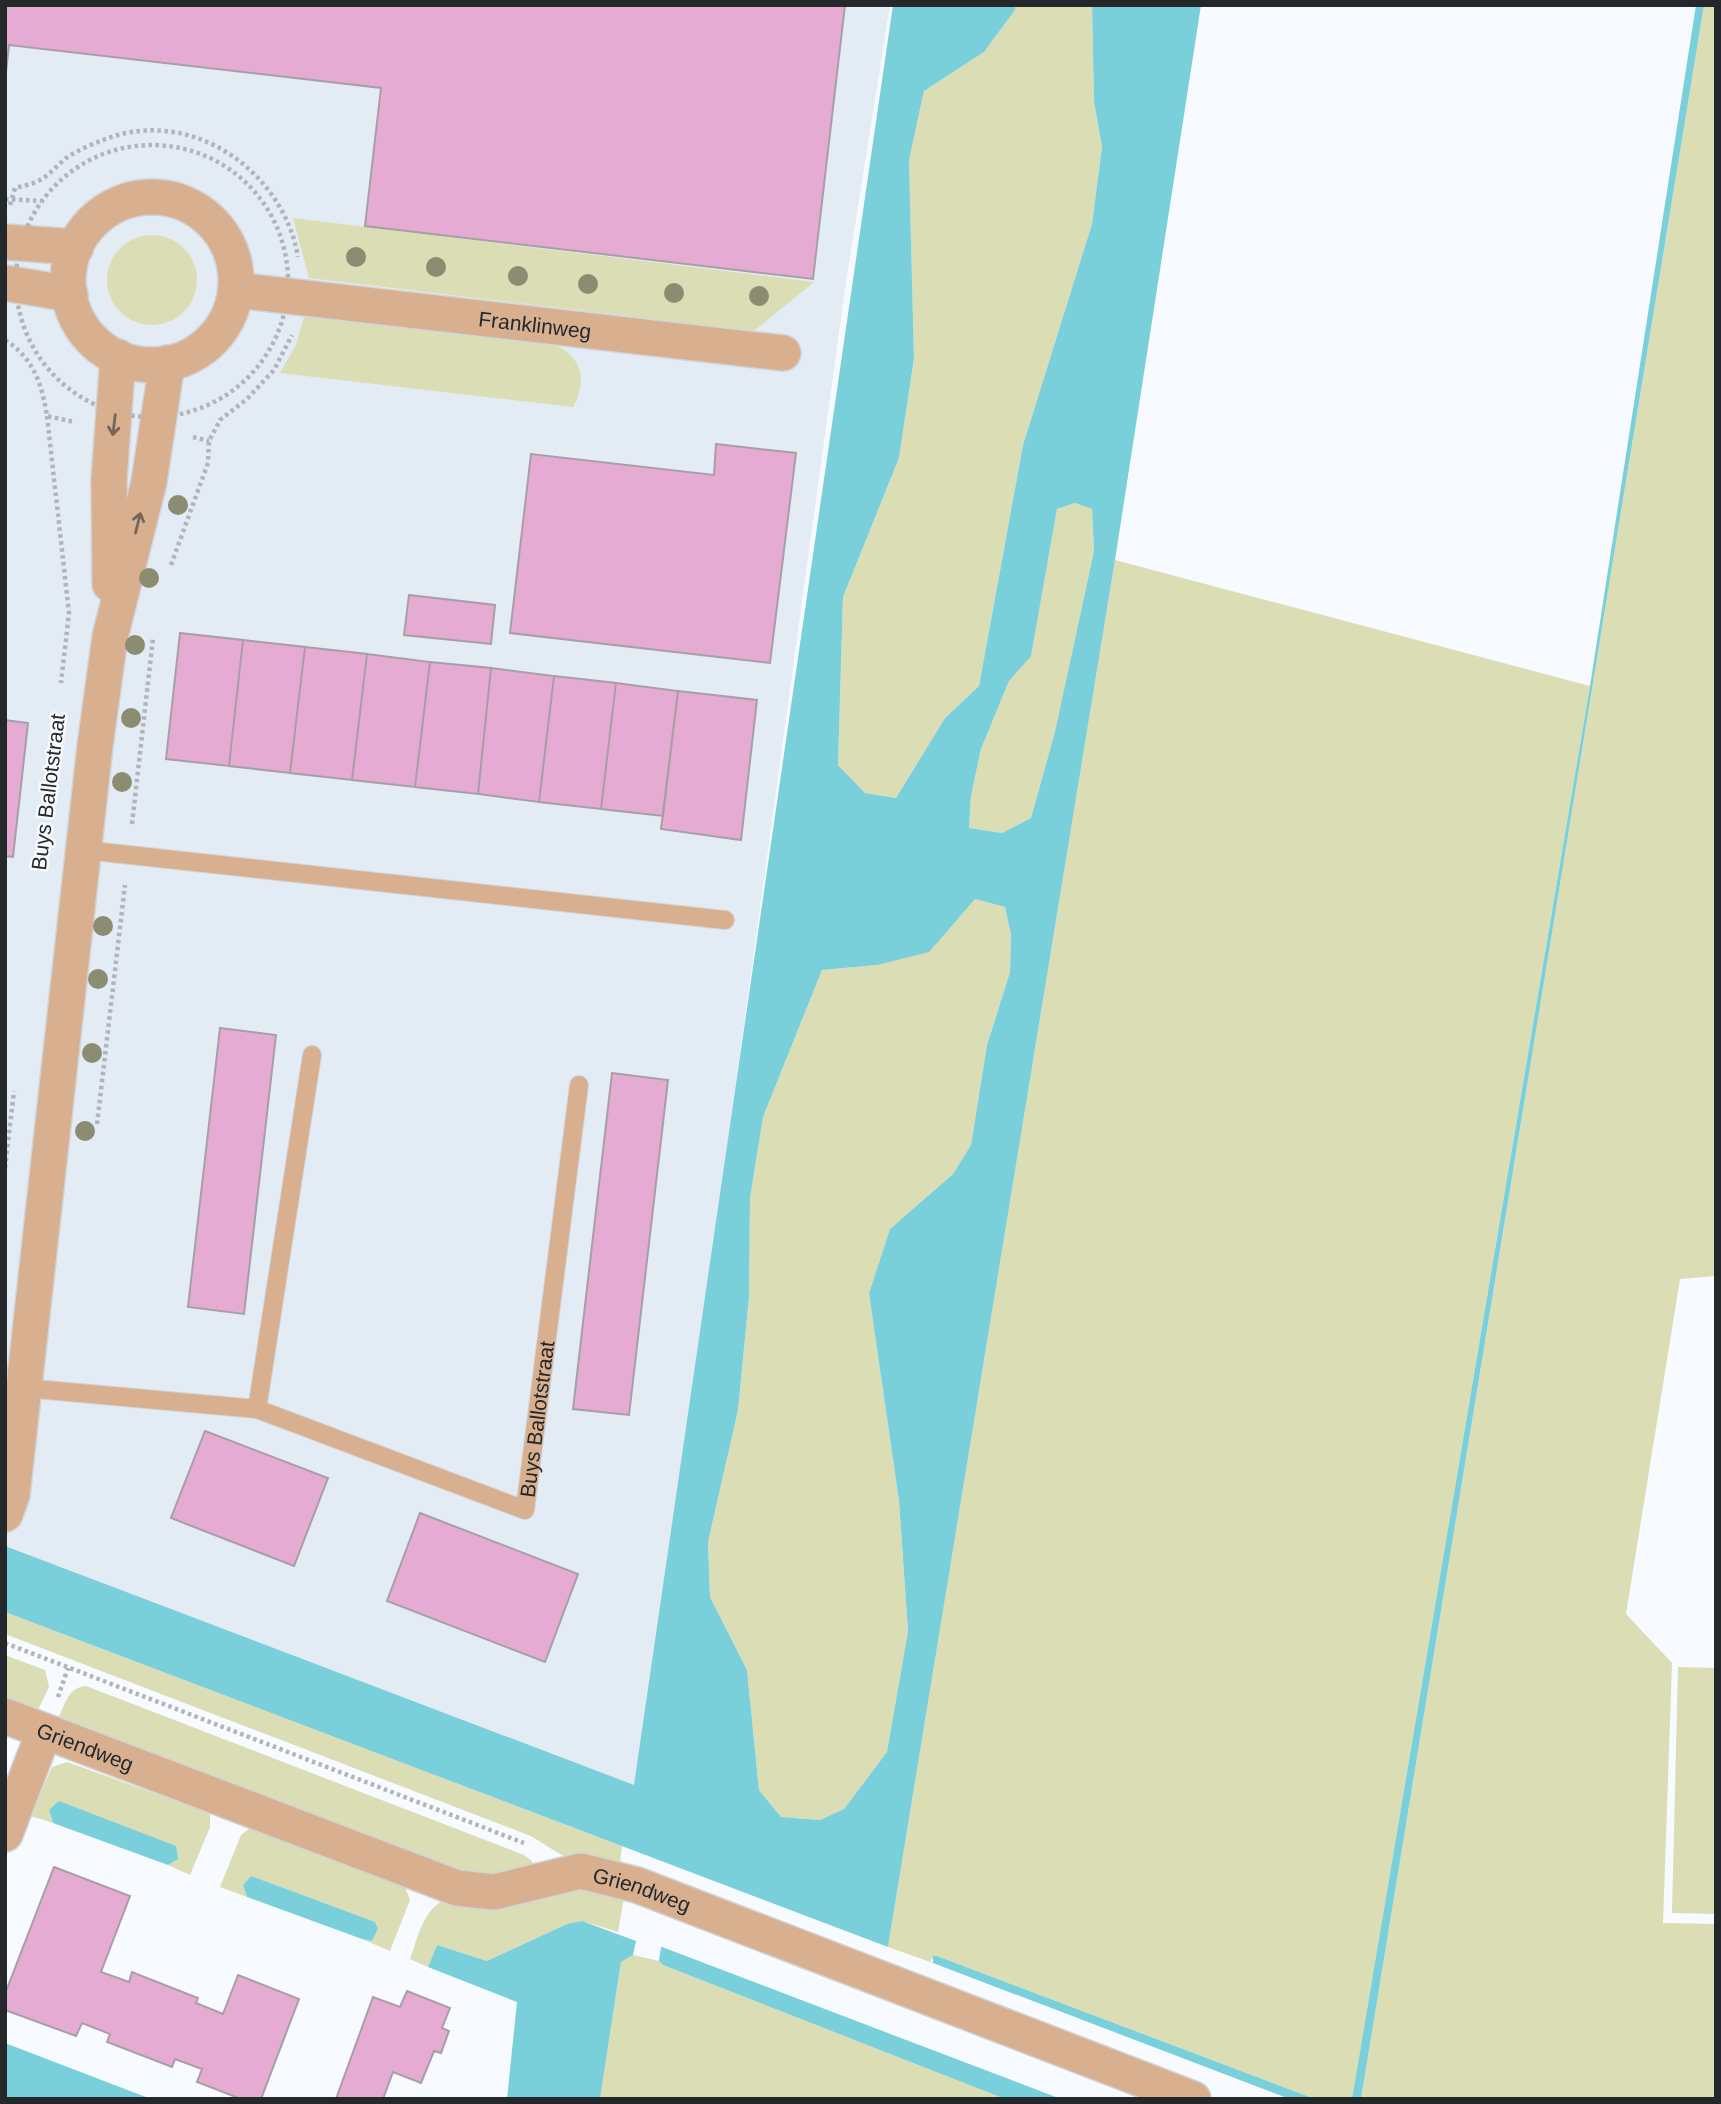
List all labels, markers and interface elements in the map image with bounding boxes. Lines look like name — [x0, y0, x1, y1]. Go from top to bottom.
street label: Franklinweg — [477, 307, 593, 342]
one-way arrow — [107, 413, 120, 436]
one-way arrow — [132, 512, 146, 535]
street label: Buys Ballotstraat — [27, 712, 69, 872]
street label: Buys Ballotstraat — [515, 1339, 558, 1499]
street label: Griendweg — [34, 1718, 137, 1775]
street label: Griendweg — [591, 1863, 694, 1916]

